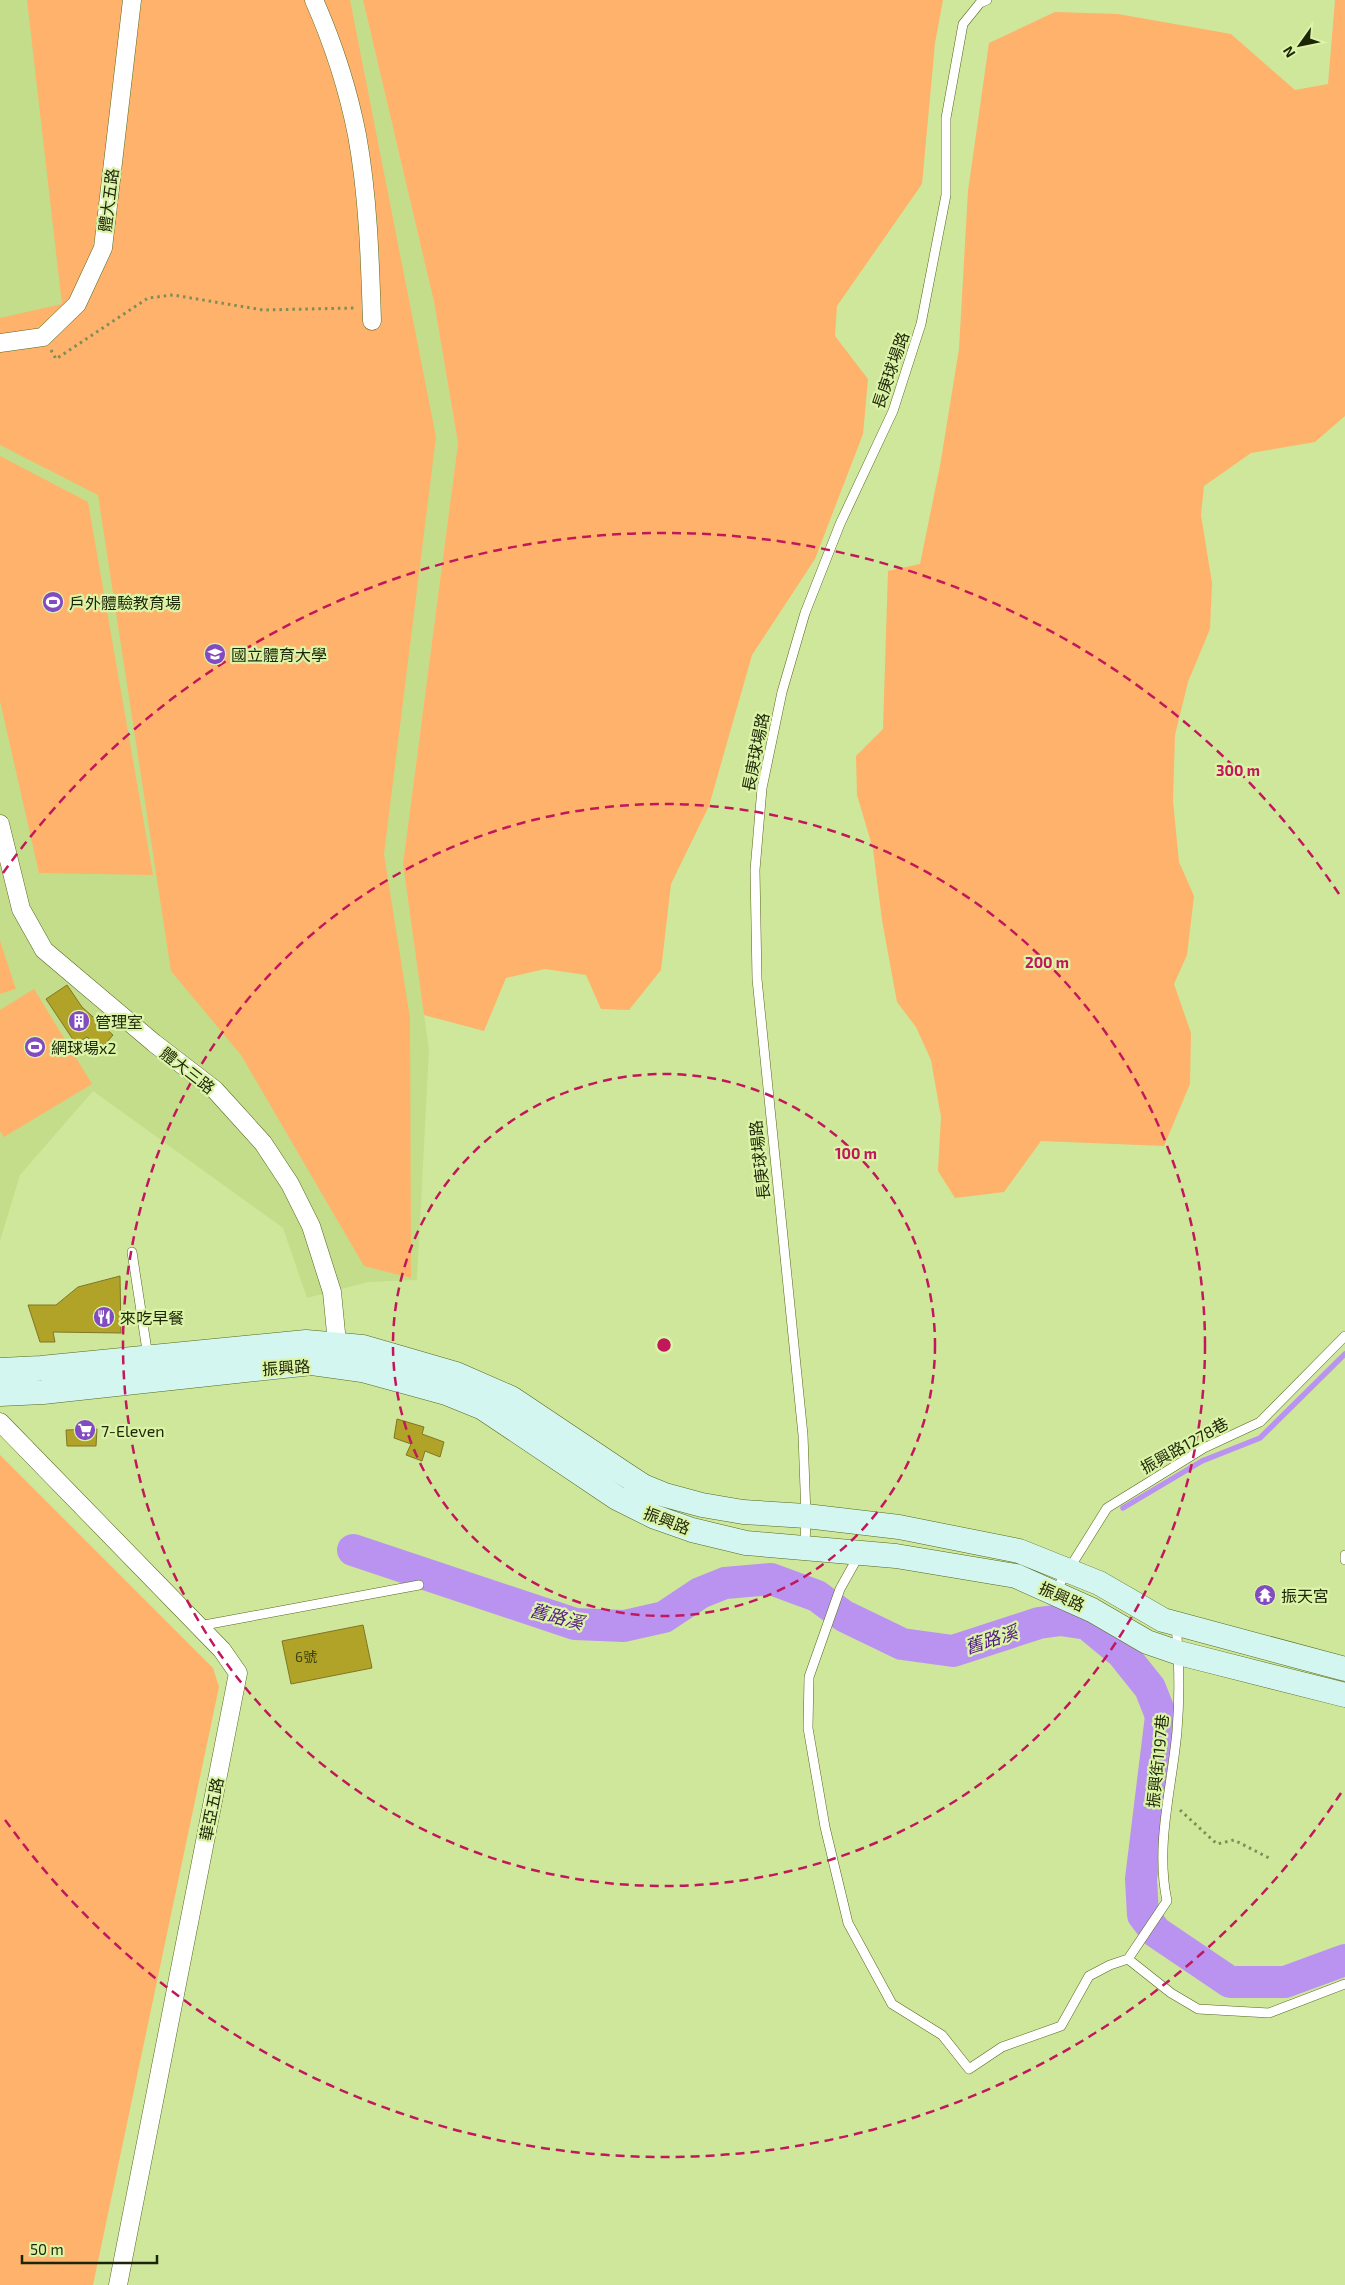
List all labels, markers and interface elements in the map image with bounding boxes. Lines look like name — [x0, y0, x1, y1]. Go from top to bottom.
north arrow — [1275, 20, 1325, 70]
text: N — [1279, 43, 1299, 61]
street label: 體大五路 — [95, 167, 121, 233]
street label: 長庚球場路 — [868, 329, 912, 411]
sports icon: 戶外體驗教育場 — [41, 590, 65, 614]
place label: 戶外體驗教育場 — [69, 593, 181, 612]
school or university icon: 國立體育大學 — [203, 642, 227, 666]
place label: 國立體育大學 — [231, 645, 327, 664]
street label: 長庚球場路 — [738, 711, 772, 793]
text: 300 m — [1216, 761, 1260, 779]
text: 200 m — [1025, 953, 1069, 971]
building icon: 管理室 — [67, 1009, 91, 1033]
place label: 管理室 — [95, 1012, 143, 1031]
sports icon: 網球場x2 — [23, 1035, 47, 1059]
place label: 網球場x2 — [51, 1038, 116, 1057]
street label: 體大三路 — [157, 1043, 219, 1097]
street label: 長庚球場路 — [745, 1119, 773, 1201]
text: 100 m — [835, 1144, 877, 1162]
restaurant icon: 來吃早餐 — [92, 1305, 116, 1329]
place label: 來吃早餐 — [120, 1308, 184, 1327]
centre of rings — [655, 1336, 673, 1354]
street label: 振興路 — [261, 1356, 311, 1378]
street label: 振興路1278巷 — [1137, 1413, 1231, 1477]
supermarket icon: 7-Eleven — [73, 1418, 97, 1442]
place label: 7-Eleven — [101, 1421, 165, 1440]
street label: 振興路 — [641, 1503, 693, 1537]
street label: 振興路 — [1036, 1578, 1088, 1614]
temple icon: 振天宮 — [1253, 1583, 1277, 1607]
place label: 振天宮 — [1281, 1586, 1329, 1605]
water label: 舊路溪 — [528, 1598, 589, 1634]
water label: 舊路溪 — [962, 1619, 1023, 1658]
house number: 6號 — [295, 1648, 317, 1665]
street label: 振興街1197巷 — [1143, 1713, 1171, 1809]
street label: 華亞五路 — [196, 1776, 226, 1842]
scale bar — [22, 2232, 158, 2264]
text: 50 m — [30, 2240, 64, 2258]

